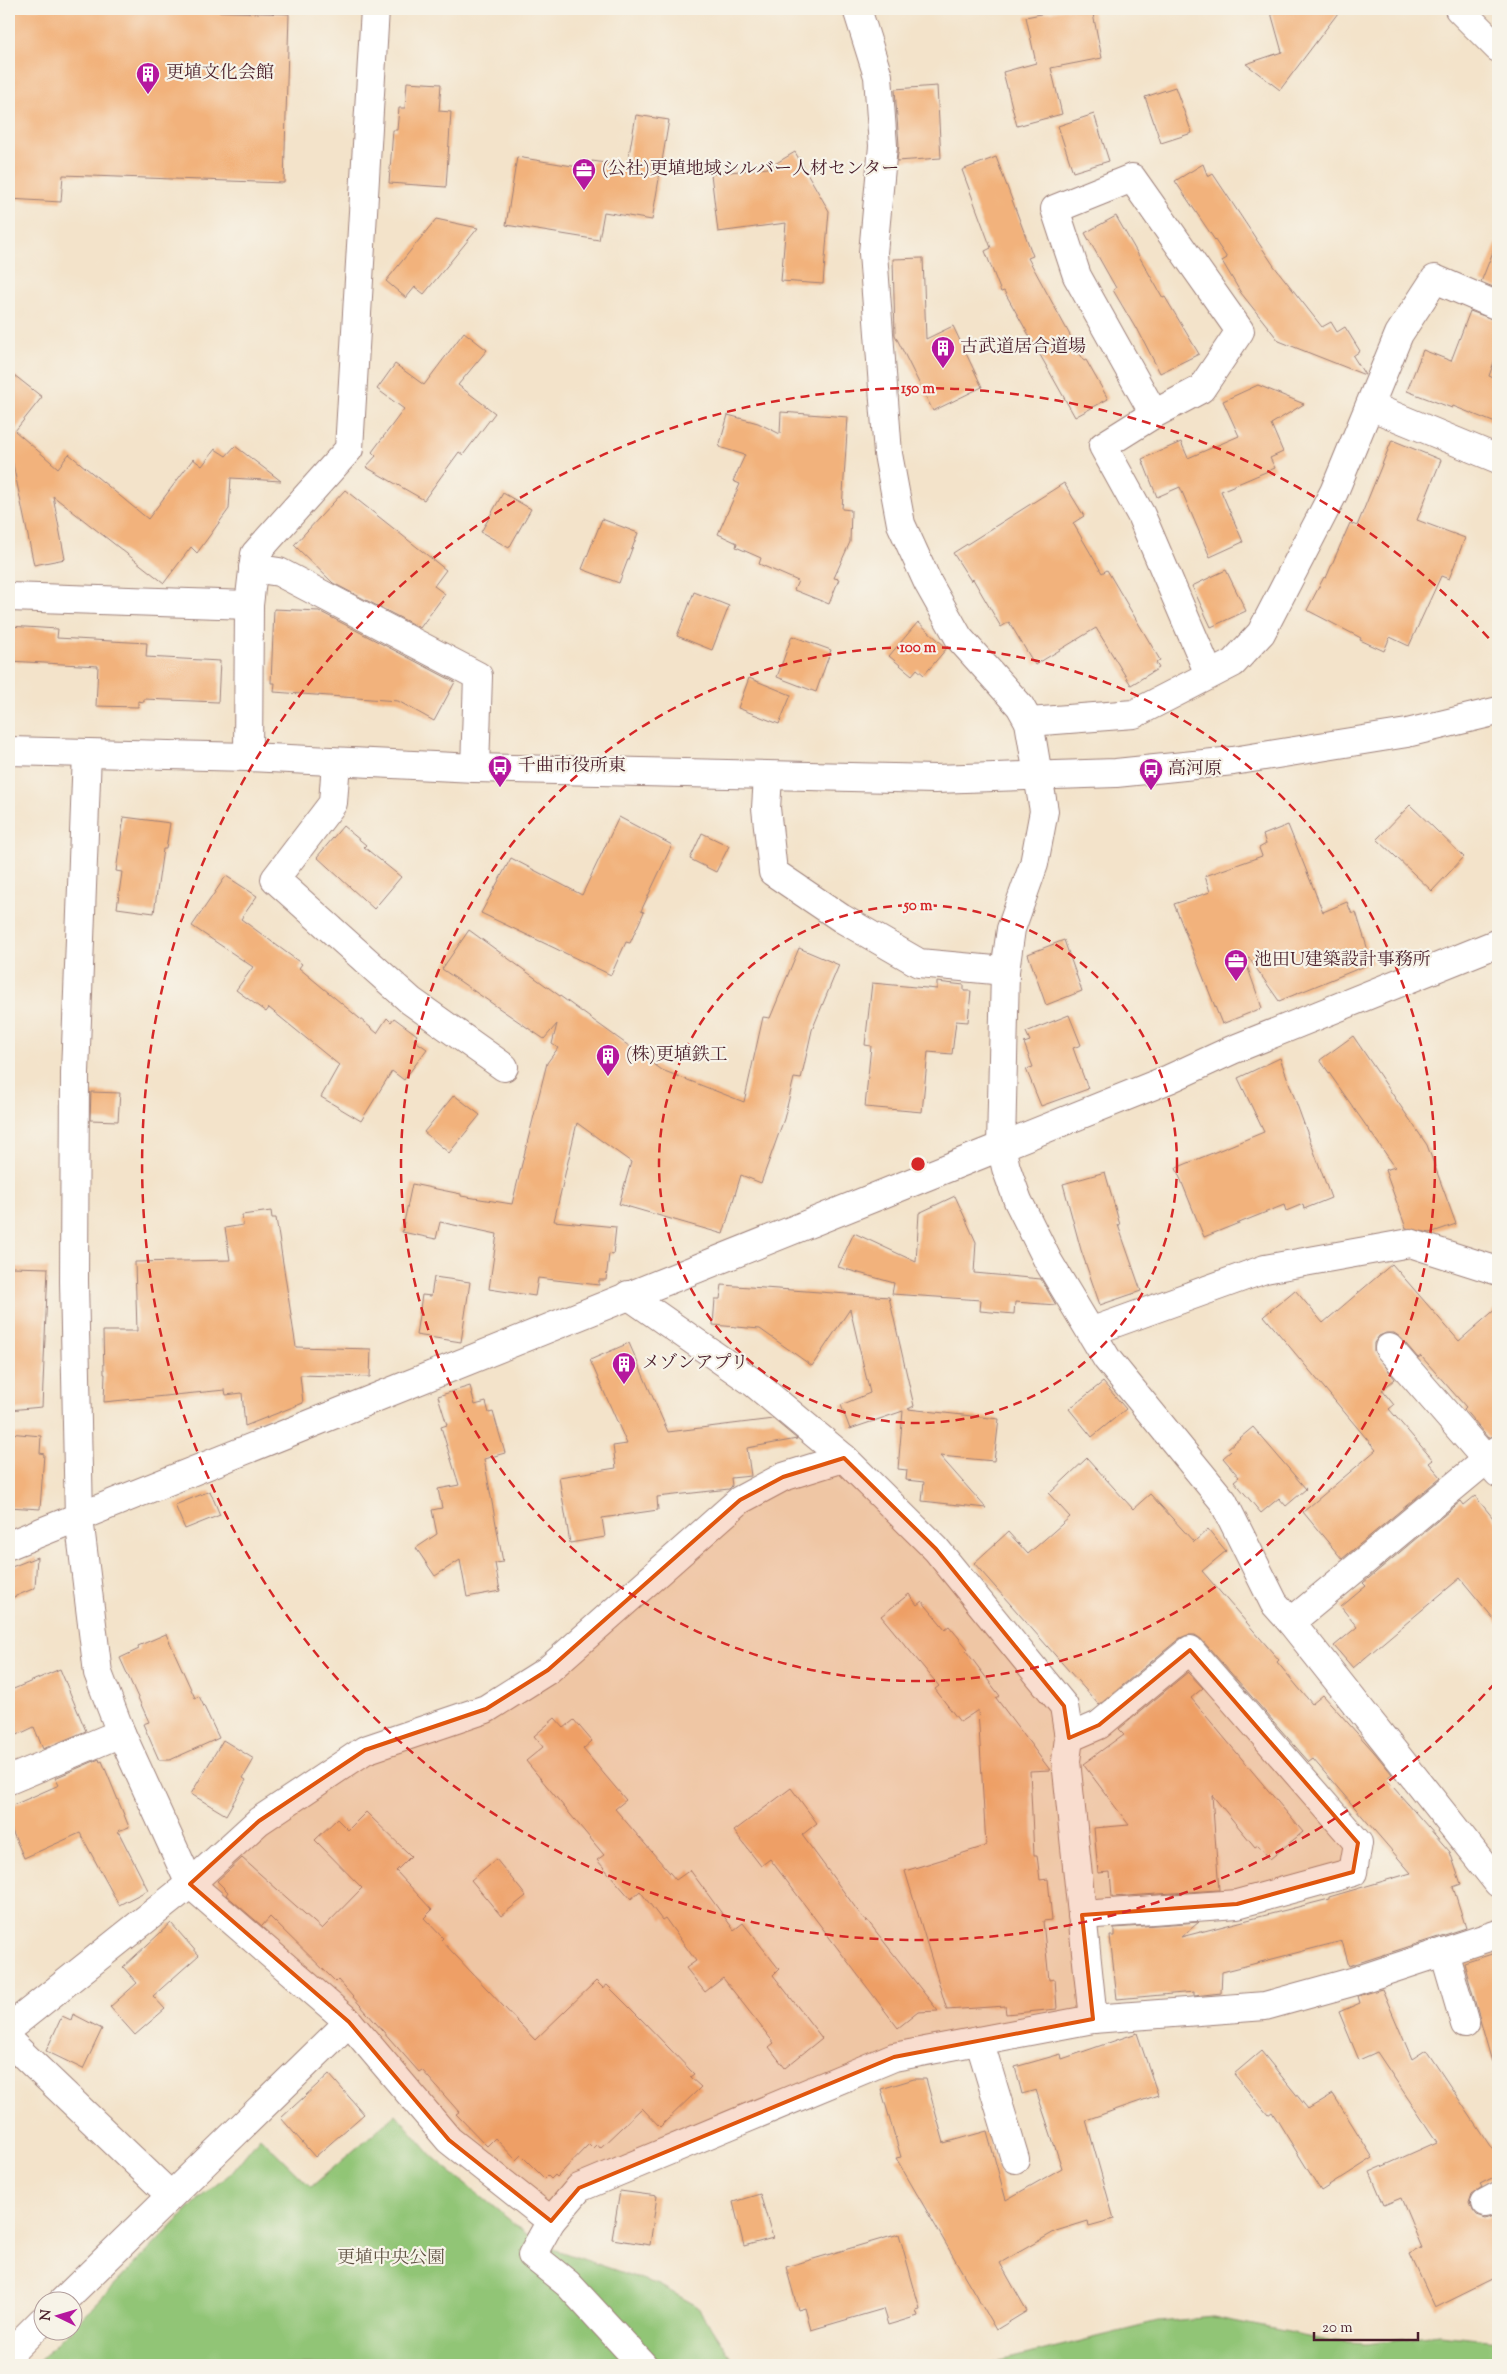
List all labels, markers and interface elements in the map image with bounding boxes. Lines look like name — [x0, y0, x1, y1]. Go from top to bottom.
building icon: 更埴文化会館 — [135, 61, 161, 95]
place label: 更埴文化会館 — [166, 61, 274, 87]
office icon: (公社)更埴地域シルバー人材センター — [571, 157, 597, 191]
place label: (公社)更埴地域シルバー人材センター — [602, 157, 899, 183]
building icon: 古武道居合道場 — [930, 335, 956, 369]
place label: 古武道居合道場 — [960, 335, 1086, 361]
text: 150 m — [901, 379, 935, 400]
text: 100 m — [900, 638, 937, 659]
bus stop icon: 千曲市役所東 — [487, 754, 513, 788]
place label: 千曲市役所東 — [518, 754, 626, 780]
bus stop icon: 高河原 — [1138, 757, 1164, 791]
place label: 高河原 — [1168, 757, 1222, 783]
text: 50 m — [903, 896, 933, 917]
office icon: 池田U建築設計事務所 — [1223, 948, 1249, 982]
place label: 池田U建築設計事務所 — [1254, 948, 1431, 974]
building icon: (株)更埴鉄工 — [595, 1043, 621, 1077]
place label: (株)更埴鉄工 — [626, 1043, 728, 1069]
centre of rings — [909, 1155, 927, 1173]
building icon: メゾンアプリ — [611, 1351, 637, 1385]
place label: メゾンアプリ — [642, 1351, 749, 1377]
park label: 更埴中央公園 — [337, 2246, 445, 2272]
north arrow — [32, 2292, 82, 2342]
text: N — [37, 2309, 57, 2321]
scale bar — [1314, 2309, 1418, 2341]
text: 20 m — [1322, 2318, 1353, 2339]

